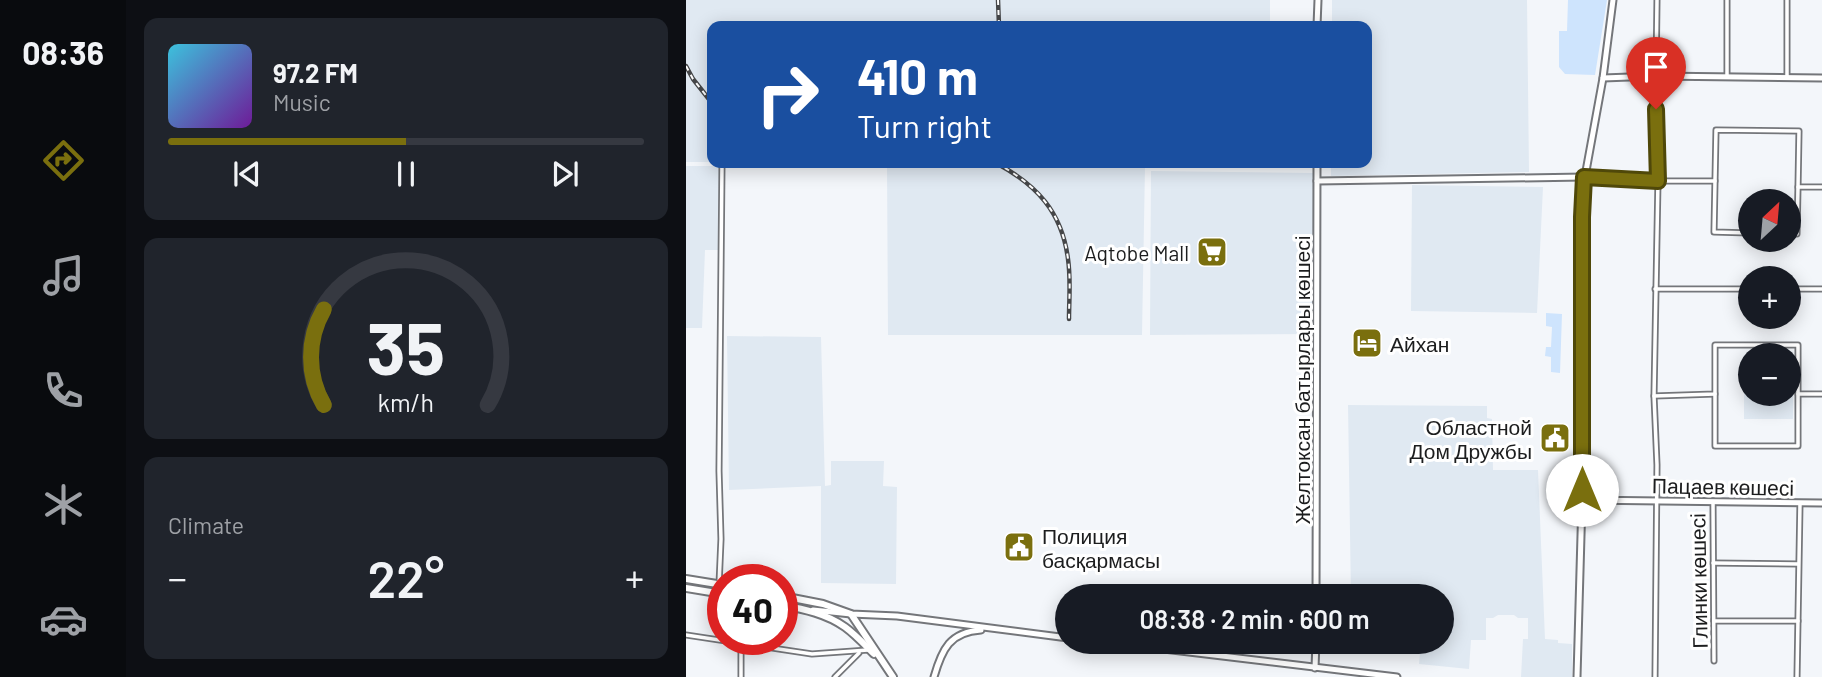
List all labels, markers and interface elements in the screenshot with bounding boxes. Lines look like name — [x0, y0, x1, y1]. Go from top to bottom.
text: 08:36 — [22, 33, 104, 71]
pin — [1626, 37, 1686, 109]
text: 410 m — [857, 46, 978, 105]
icon: arrive — [1637, 48, 1675, 86]
icon: right — [742, 49, 833, 140]
text: 97.2 FM — [273, 57, 358, 88]
text: Music — [273, 88, 331, 116]
text: Turn right — [857, 106, 992, 144]
icon: directions — [39, 136, 88, 185]
icon: previous — [228, 155, 266, 193]
icon: pause — [387, 155, 425, 193]
icon: next — [546, 155, 584, 193]
north arrow — [1738, 189, 1801, 252]
map controls — [1738, 189, 1801, 406]
supermarket icon: Aqtobe Mall — [1195, 235, 1229, 269]
street label: Желтоксан батырлары көшесі — [1289, 236, 1314, 524]
place label: Aqtobe Mall — [1084, 240, 1189, 265]
icon: music — [39, 251, 88, 300]
button: + — [1738, 266, 1801, 329]
text: 35 — [367, 302, 445, 390]
hotel icon: Айхан — [1350, 326, 1384, 360]
place label: Айхан — [1390, 331, 1449, 356]
button: − — [1738, 343, 1801, 406]
icon: phone — [39, 366, 88, 415]
text: km/h — [378, 386, 434, 416]
place label: Областной Дом Дружбы — [1409, 414, 1532, 463]
public building icon: Областной Дом Дружбы — [1538, 421, 1572, 455]
position arrow — [1545, 453, 1619, 527]
street label: Пацаев көшесі — [1652, 472, 1794, 500]
icon: climate — [39, 480, 88, 529]
text: Climate — [168, 511, 244, 539]
street label: Глинки көшесі — [1684, 513, 1712, 649]
place label: Полиция басқармасы — [1042, 523, 1160, 572]
public building icon: Полиция басқармасы — [1002, 530, 1036, 564]
text: 22° — [368, 546, 444, 608]
text: − — [168, 554, 187, 600]
text: + — [625, 554, 644, 600]
speed limit sign: 40 — [707, 564, 798, 655]
icon: car — [39, 595, 88, 644]
text: 08:38 · 2 min · 600 m — [1140, 603, 1369, 634]

